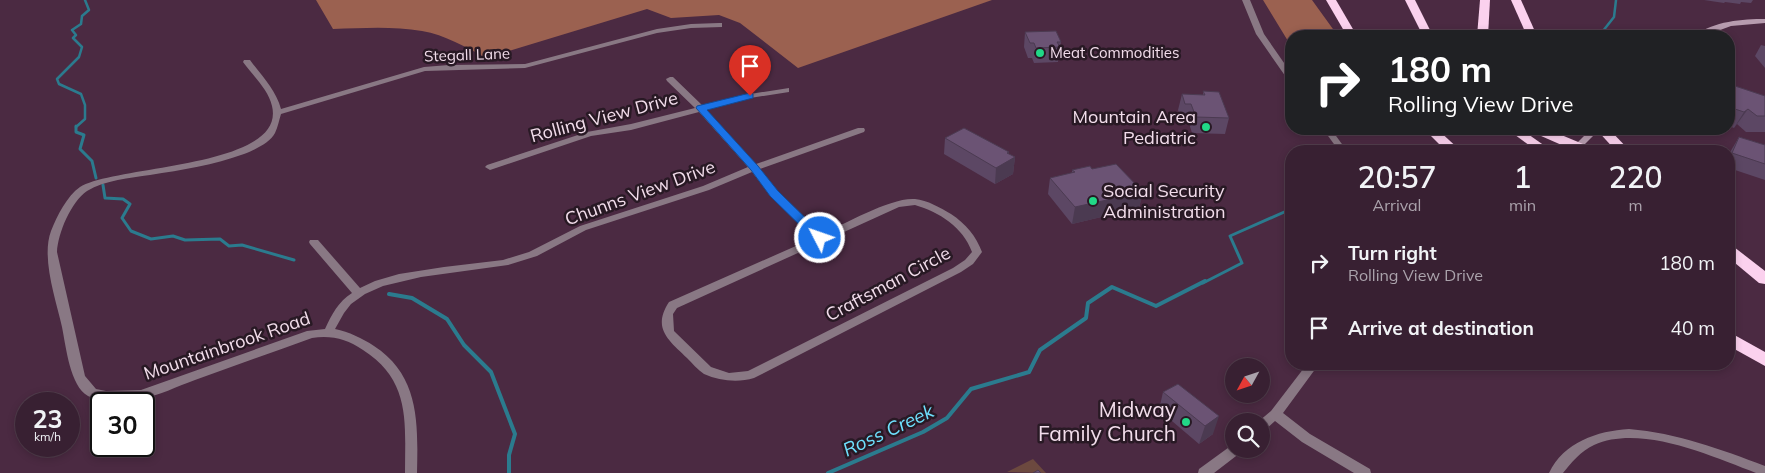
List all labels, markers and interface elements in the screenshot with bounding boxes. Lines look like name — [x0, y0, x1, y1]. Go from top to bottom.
place label: Meat Commodities — [1050, 43, 1179, 62]
street label: Stegall Lane — [424, 44, 510, 65]
pin — [729, 45, 771, 96]
marker: Meat Commodities — [1034, 47, 1046, 59]
text: 180 m — [1388, 47, 1492, 91]
icon: right — [1305, 50, 1370, 115]
icon: arrive — [736, 52, 764, 80]
street label: Rolling View Drive — [528, 86, 680, 147]
text: Rolling View Drive — [1388, 90, 1574, 118]
place label: Mountain Area Pediatric — [1072, 105, 1196, 149]
marker: Mountain Area Pediatric — [1200, 121, 1212, 133]
street label: Chunns View Drive — [562, 155, 718, 230]
text: 20:57 — [1357, 158, 1437, 196]
text: 1 — [1514, 158, 1532, 196]
text: 220 — [1609, 158, 1663, 196]
place label: Social Security Administration — [1103, 179, 1226, 223]
marker: Social Security Administration — [1087, 195, 1099, 207]
text: Arrival — [1373, 195, 1421, 215]
text: min — [1509, 195, 1536, 215]
text: m — [1629, 195, 1643, 215]
position arrow — [793, 211, 845, 263]
street label: Craftsman Circle — [821, 241, 954, 326]
text: Turn right — [1348, 241, 1437, 265]
icon: right — [1305, 249, 1333, 277]
text: 180 m — [1659, 251, 1715, 275]
text: Rolling View Drive — [1348, 265, 1483, 285]
street label: Mountainbrook Road — [141, 306, 313, 385]
icon: arrive — [1305, 314, 1333, 342]
text: Arrive at destination — [1348, 316, 1534, 340]
text: 40 m — [1671, 316, 1715, 340]
north arrow — [1225, 358, 1270, 402]
map controls — [1225, 358, 1270, 458]
speed limit sign: 30 — [90, 392, 155, 457]
place label: Midway Family Church — [1038, 396, 1176, 446]
water label: Ross Creek — [839, 398, 938, 462]
text: 23 — [32, 403, 63, 434]
button: search — [1225, 413, 1270, 458]
marker: Midway Family Church — [1180, 416, 1192, 428]
text: km/h — [34, 429, 61, 444]

